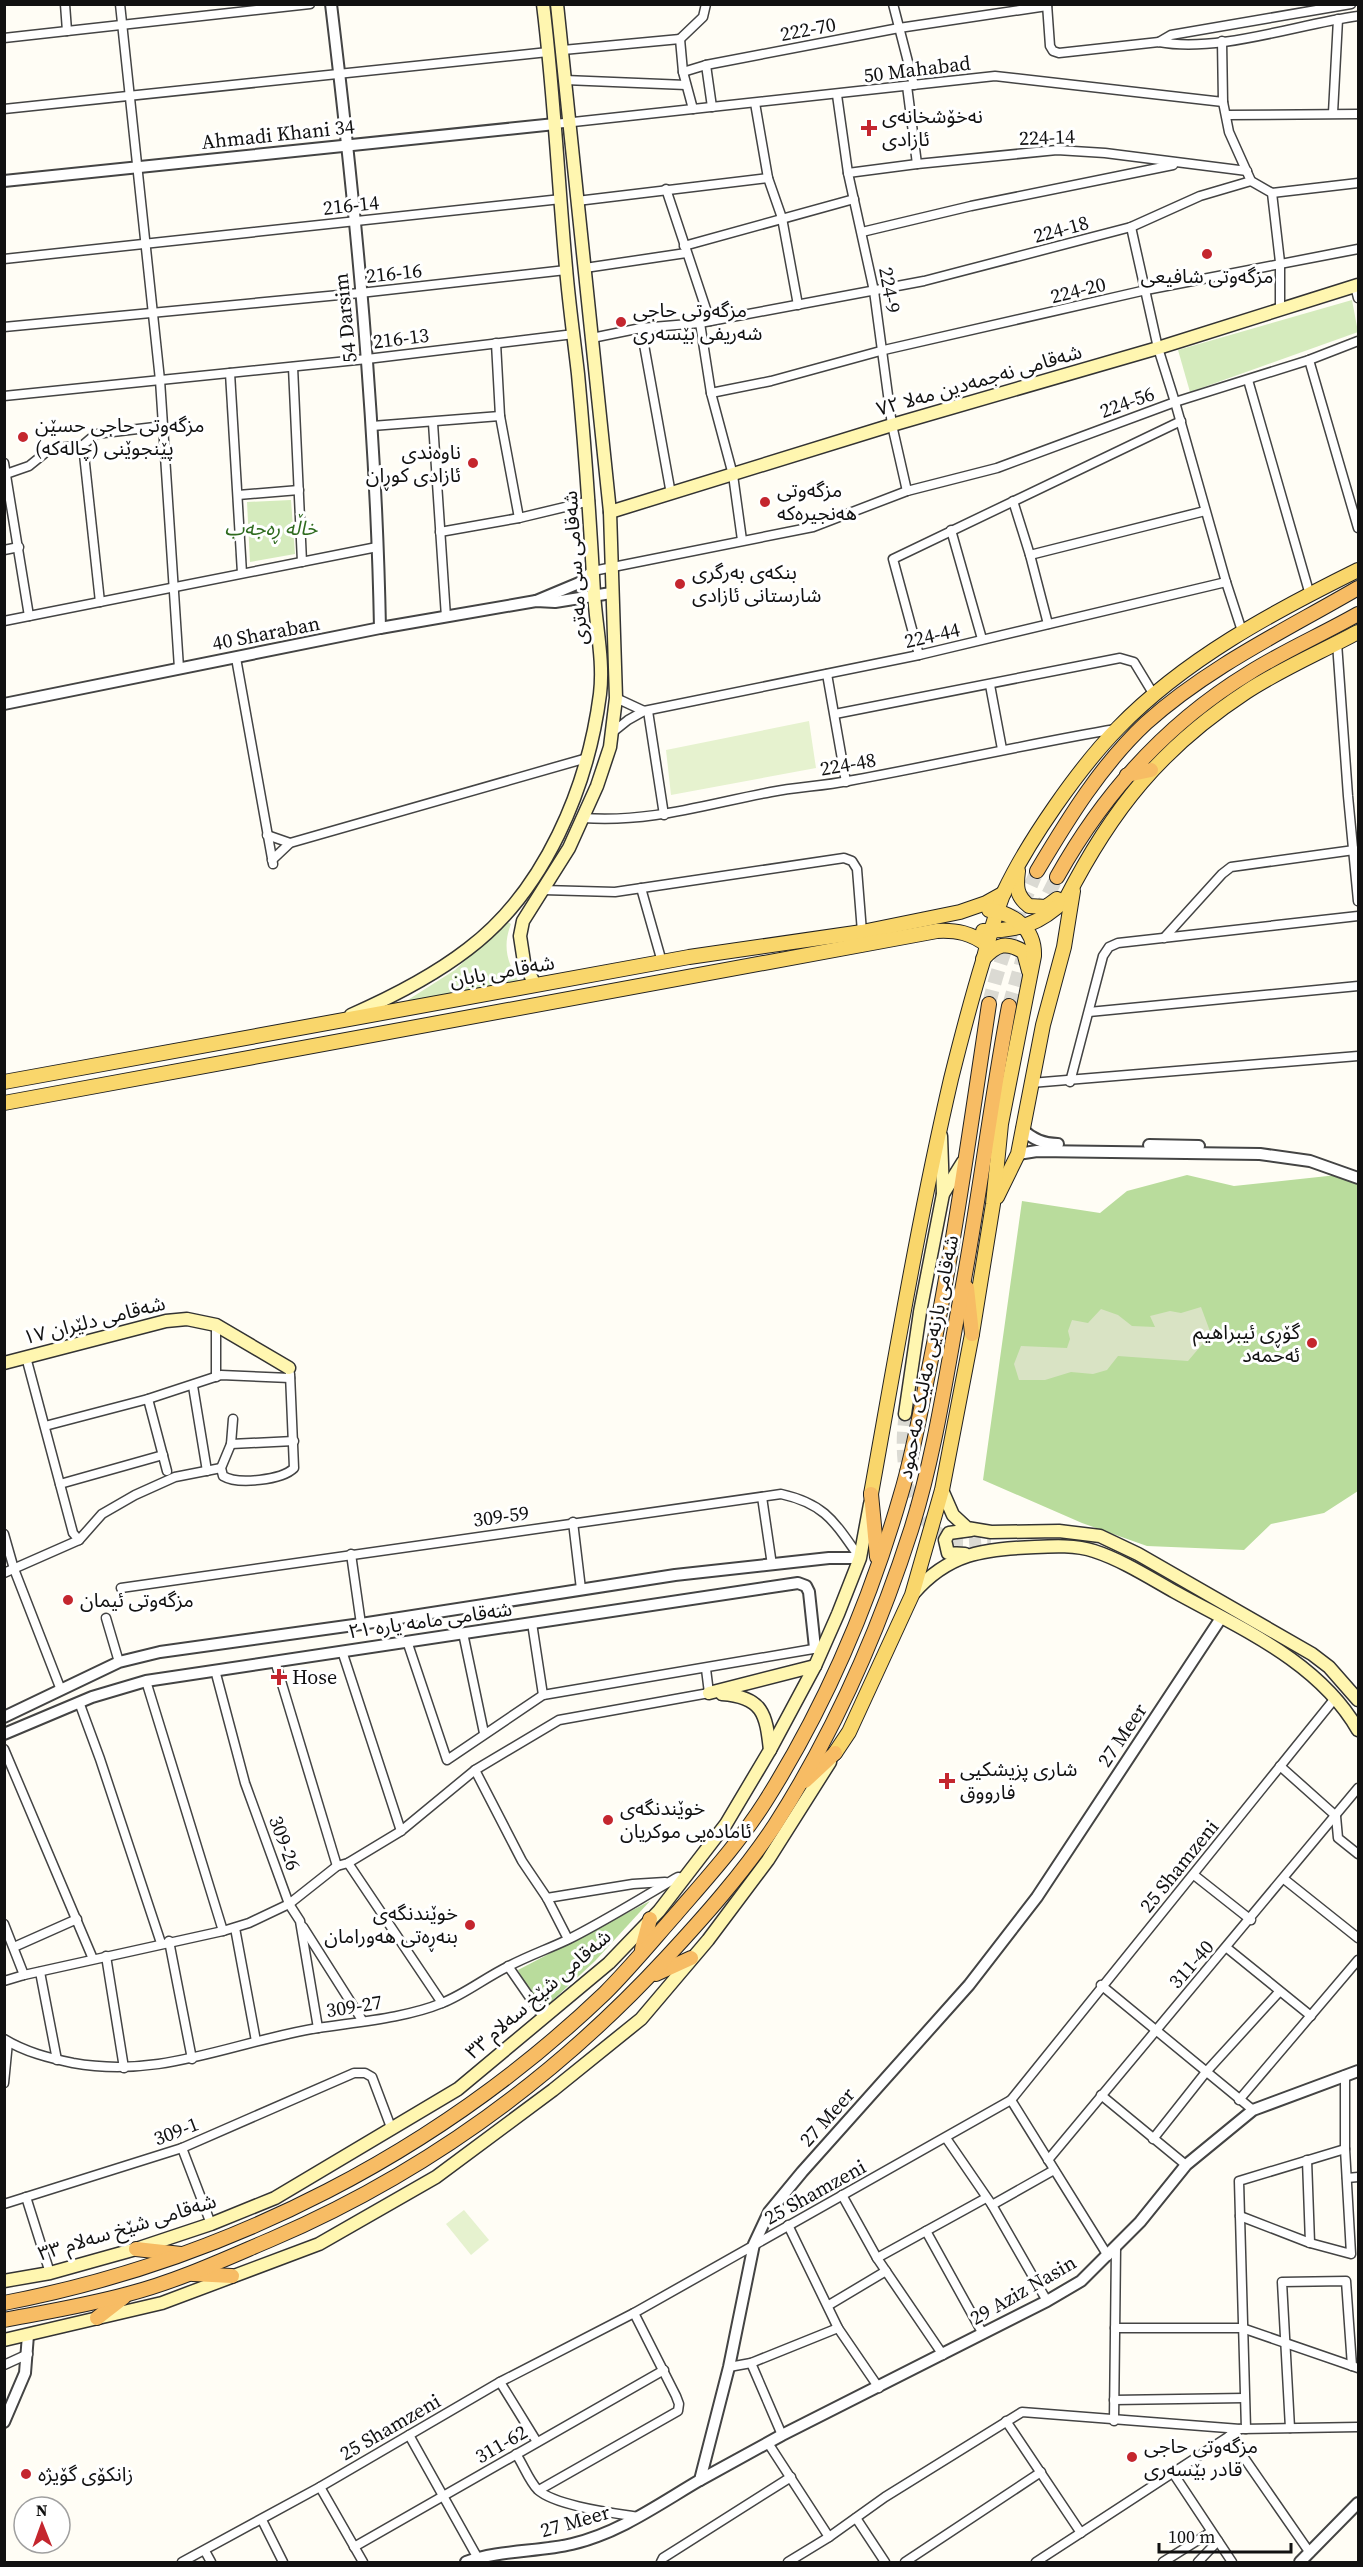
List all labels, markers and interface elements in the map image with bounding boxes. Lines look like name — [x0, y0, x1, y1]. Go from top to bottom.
street label: 222-70 — [778, 10, 838, 48]
street label: 50 Mahabad — [862, 48, 973, 89]
place label: نەخۆشخانەی ئازادی — [882, 102, 983, 153]
street label: Ahmadi Khani 34 — [200, 112, 356, 156]
marker: نەخۆشخانەی ئازادی — [860, 119, 878, 137]
street label: 224-14 — [1018, 122, 1076, 152]
street label: 216-14 — [322, 188, 380, 222]
street label: 224-18 — [1030, 208, 1092, 250]
marker: مزگەوتی شافیعی — [1200, 247, 1214, 261]
street label: 216-16 — [365, 256, 423, 290]
place label: مزگەوتی شافیعی — [1141, 262, 1273, 290]
street label: 224-9 — [872, 265, 908, 315]
street label: 224-20 — [1047, 270, 1109, 310]
street label: 54 Darsim — [326, 272, 364, 364]
place label: مزگەوتی حاجی شەریفی بێسەری — [633, 296, 763, 347]
marker: مزگەوتی حاجی شەریفی بێسەری — [614, 315, 628, 329]
street label: 216-13 — [371, 321, 431, 355]
street label: شەقامی نەجمەدین مەلا ٧٢ — [873, 337, 1085, 423]
street label: 224-56 — [1096, 379, 1158, 425]
place label: مزگەوتی حاجی حسێن پێنجوێنی (چالەکە) — [35, 411, 204, 462]
marker: مزگەوتی حاجی حسێن پێنجوێنی (چالەکە) — [16, 430, 30, 444]
place label: ناوەندی ئازادی کوڕان — [366, 438, 461, 492]
marker: ناوەندی ئازادی کوڕان — [466, 456, 480, 470]
place label: مزگەوتی ھەنجیرەکە — [777, 476, 857, 527]
street label: شەقامی سی مەتری — [556, 490, 594, 646]
marker: مزگەوتی ھەنجیرەکە — [758, 495, 772, 509]
park label: خاڵە ڕەجەب — [224, 513, 318, 545]
place label: بنکەی بەرگری شارستانی ئازادی — [692, 558, 822, 609]
marker: بنکەی بەرگری شارستانی ئازادی — [673, 577, 687, 591]
street label: 40 Sharaban — [210, 609, 322, 657]
street label: 224-44 — [901, 615, 963, 655]
street label: 224-48 — [818, 745, 878, 783]
street label: شەقامی بابان — [447, 948, 557, 994]
street label: شەقامی بازنەیی مەلیک مەحمود — [891, 1233, 965, 1481]
street label: شەقامی دلێران ١٧ — [20, 1289, 168, 1351]
place label: گۆڕی ئیبراھیم ئەحمەد — [1193, 1318, 1301, 1369]
marker: گۆڕی ئیبراھیم ئەحمەد — [1305, 1336, 1319, 1350]
street label: 309-59 — [471, 1498, 531, 1534]
place label: مزگەوتی ئیمان — [80, 1586, 194, 1614]
marker: مزگەوتی ئیمان — [61, 1593, 75, 1607]
street label: شەقامی مامە یارە ٢١ — [346, 1595, 514, 1645]
place label: Hose — [292, 1663, 337, 1691]
marker: Hose — [270, 1668, 288, 1686]
street label: 27 Meer — [1090, 1697, 1154, 1772]
place label: شاری پزیشکیی فارووق — [960, 1755, 1077, 1806]
marker: شاری پزیشکیی فارووق — [938, 1772, 956, 1790]
place label: خوێندنگەی ئامادەیی موکریان — [620, 1794, 752, 1845]
street label: 309-26 — [262, 1812, 308, 1874]
marker: خوێندنگەی ئامادەیی موکریان — [601, 1813, 615, 1827]
street label: 25 Shamzeni — [1133, 1814, 1225, 1918]
place label: خوێندنگەی بنەڕەتی هەورامان — [324, 1899, 458, 1953]
marker: خوێندنگەی بنەڕەتی هەورامان — [463, 1918, 477, 1932]
street label: شەقامی شێخ سەلام ٣٣ — [459, 1923, 618, 2066]
street label: 311-40 — [1162, 1934, 1220, 1994]
street label: 309-27 — [324, 1988, 384, 2024]
street label: 27 Meer — [793, 2081, 862, 2153]
street label: 309-1 — [149, 2110, 203, 2152]
street label: 25 Shamzeni — [759, 2153, 871, 2231]
street label: شەقامی شێخ سەلام ٣٣ — [34, 2187, 220, 2268]
street label: 29 Aziz Nasin — [965, 2248, 1081, 2332]
street label: 25 Shamzeni — [334, 2387, 446, 2467]
street label: 311-62 — [470, 2418, 532, 2470]
place label: مزگەوتی حاجی قادر بێسەری — [1144, 2432, 1258, 2483]
marker: مزگەوتی حاجی قادر بێسەری — [1125, 2450, 1139, 2464]
place label: زانکۆی گۆیژە — [38, 2460, 133, 2488]
marker: زانکۆی گۆیژە — [19, 2467, 33, 2481]
north arrow — [12, 2495, 72, 2555]
street label: 27 Meer — [537, 2498, 614, 2544]
text: N — [36, 2499, 48, 2521]
scale bar — [1159, 2516, 1291, 2554]
text: 100 m — [1168, 2524, 1215, 2549]

